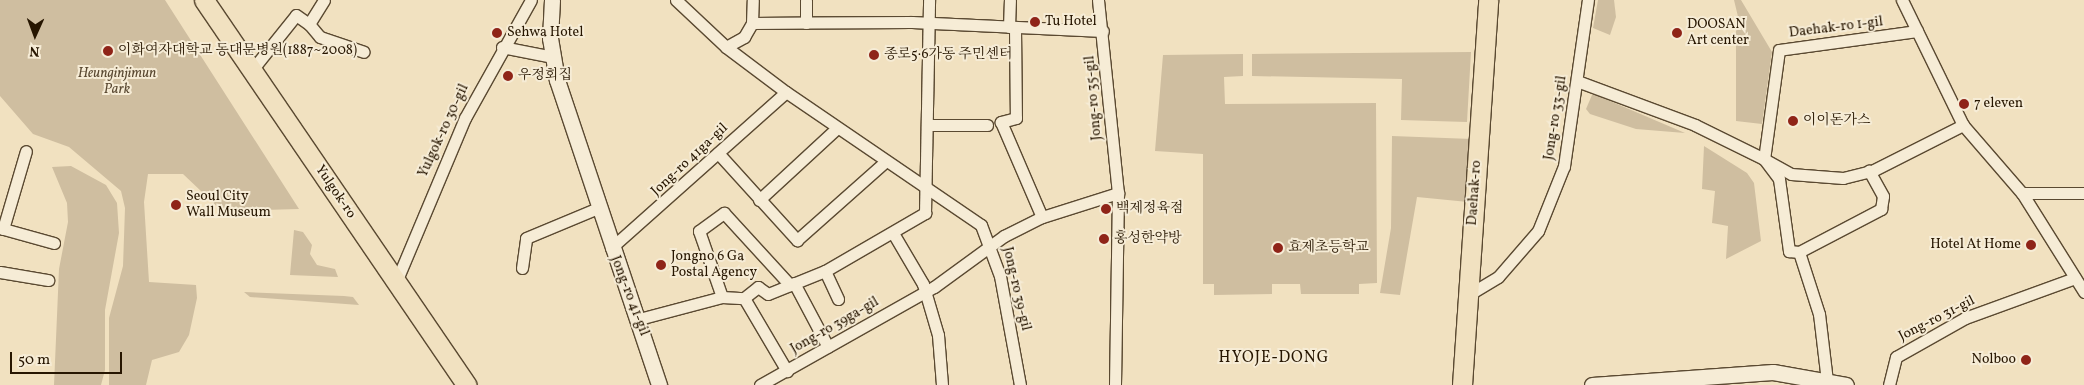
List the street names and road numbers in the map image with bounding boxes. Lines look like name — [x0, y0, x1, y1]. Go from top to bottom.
street label: Daehak-ro 1-gil — [1788, 14, 1884, 42]
street label: Jong-ro 35-gil — [1082, 55, 1106, 141]
street label: Jong-ro 33-gil — [1541, 75, 1571, 161]
street label: Yulgok-ro 30-gil — [415, 82, 473, 180]
street label: Jong-ro 41ga-gil — [648, 120, 732, 200]
street label: Daehak-ro — [1464, 160, 1486, 226]
street label: Yulgok-ro — [311, 162, 359, 222]
street label: Jong-ro 39-gil — [998, 245, 1034, 333]
street label: Jong-ro 41-gil — [606, 254, 652, 338]
street label: Jong-ro 31-gil — [1896, 293, 1978, 345]
street label: Jong-ro 39ga-gil — [788, 294, 882, 358]

